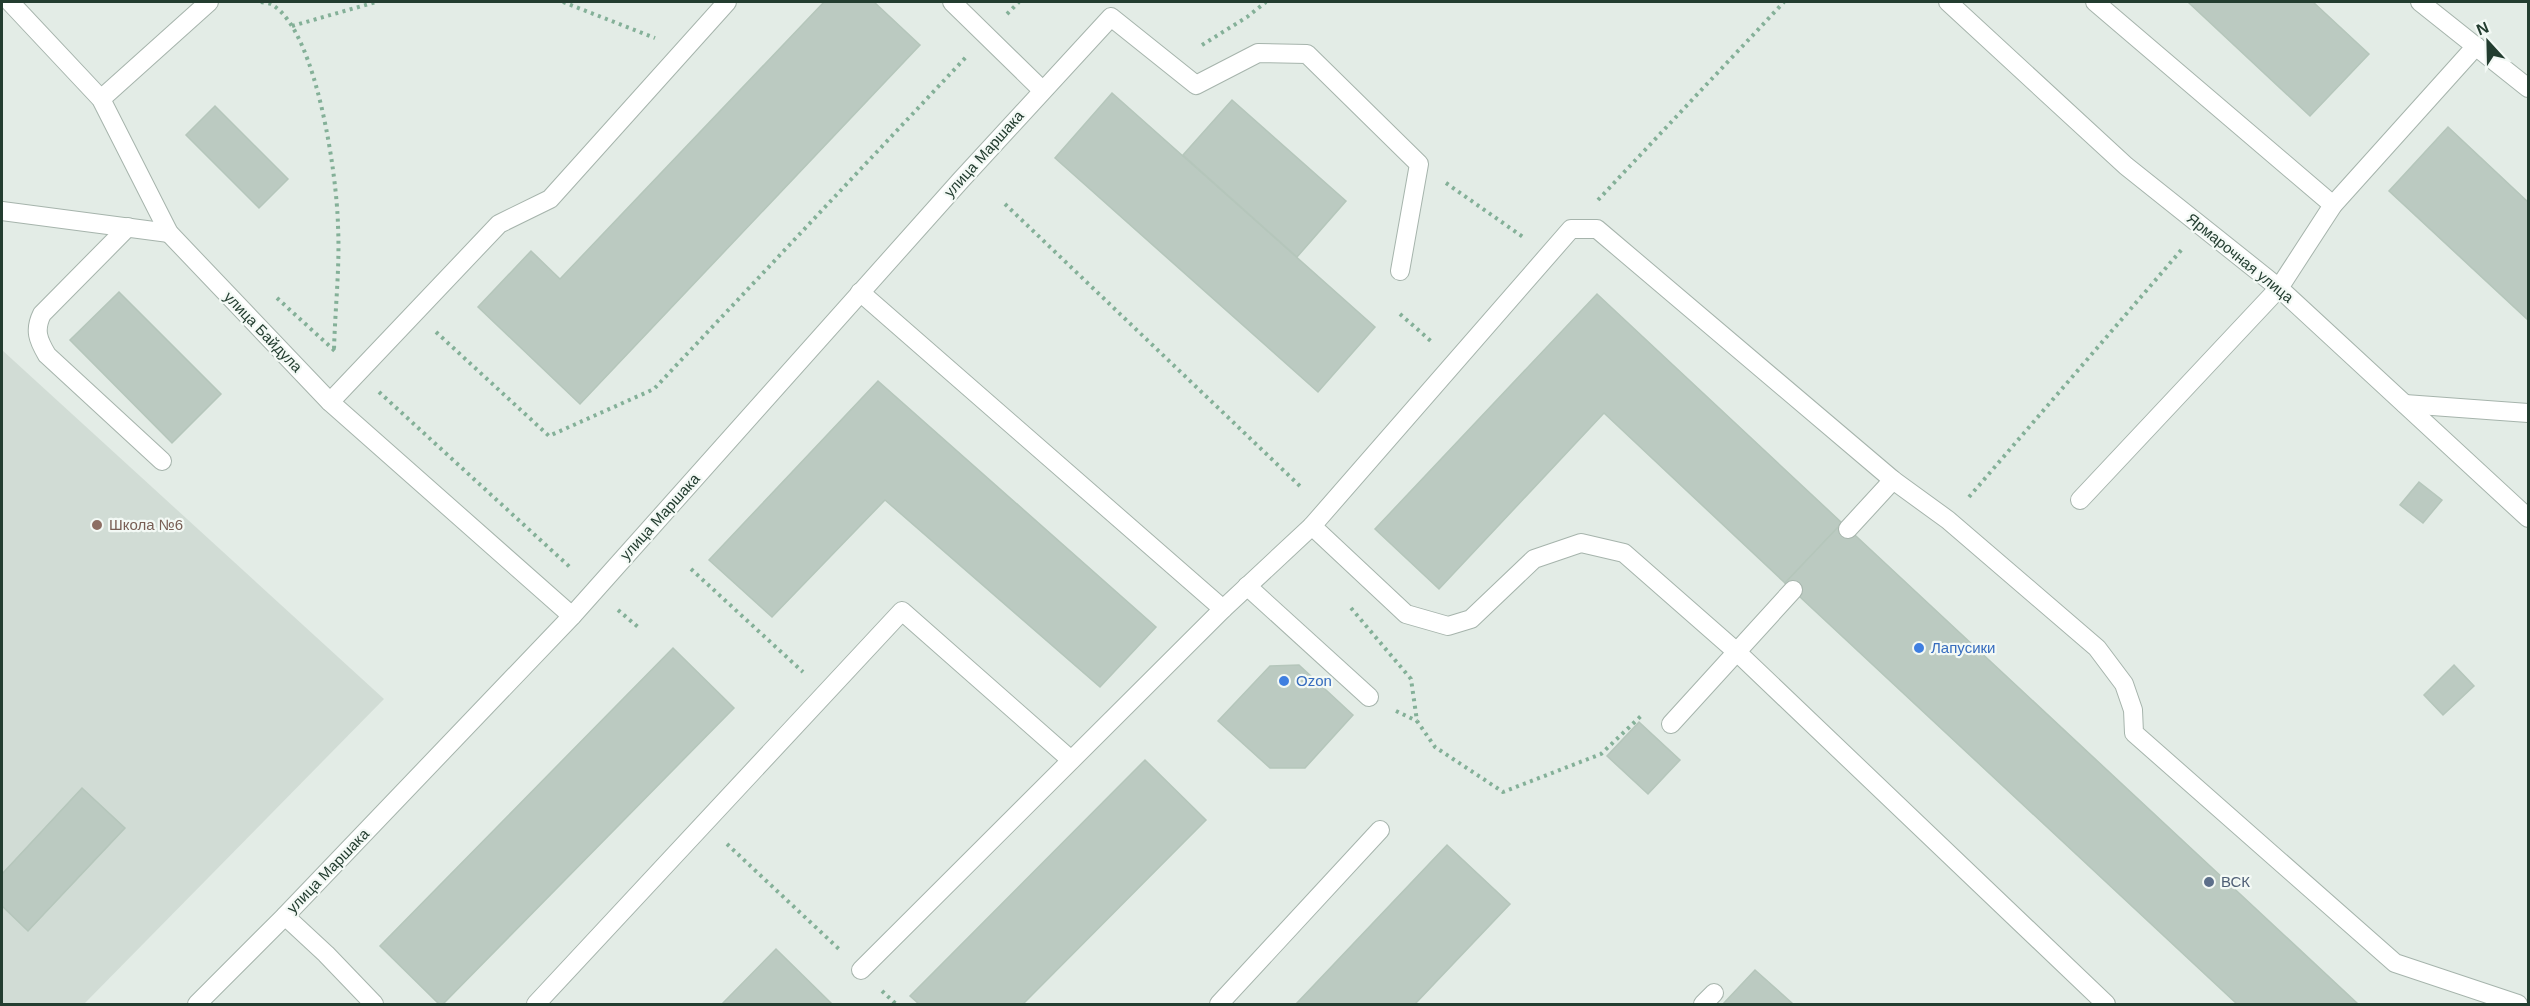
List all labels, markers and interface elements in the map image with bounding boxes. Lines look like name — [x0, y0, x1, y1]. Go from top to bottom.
north arrow — [2458, 12, 2518, 72]
text: N — [2474, 19, 2491, 39]
street label: улица Маршака — [940, 106, 1027, 200]
street label: Ярмарочная улица — [2184, 209, 2298, 306]
street label: улица Байдула — [221, 288, 306, 376]
street label: улица Маршака — [616, 469, 703, 563]
place label: Школа №6 — [109, 516, 183, 533]
marker: Школа №6 — [90, 518, 104, 532]
place label: Лапусики — [1931, 639, 1995, 656]
marker: Лапусики — [1912, 641, 1926, 655]
place label: Ozon — [1296, 672, 1332, 689]
marker: Ozon — [1277, 674, 1291, 688]
street label: улица Маршака — [283, 825, 373, 916]
place label: ВСК — [2221, 873, 2250, 890]
marker: ВСК — [2202, 875, 2216, 889]

